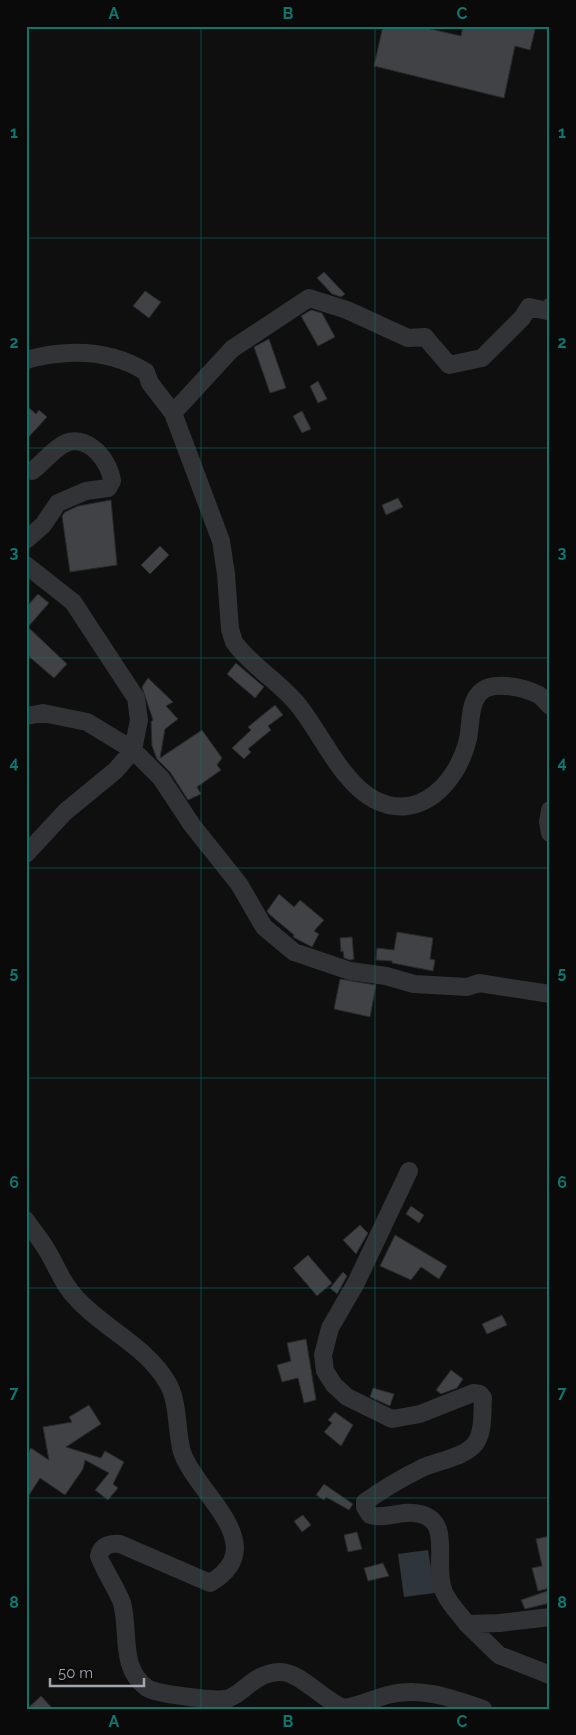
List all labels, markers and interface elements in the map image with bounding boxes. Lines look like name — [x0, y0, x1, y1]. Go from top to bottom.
text: A — [109, 4, 120, 23]
text: B — [283, 4, 294, 23]
text: C — [457, 4, 468, 23]
text: 1 — [10, 123, 18, 142]
text: 1 — [558, 123, 566, 142]
text: 2 — [9, 333, 19, 352]
text: 2 — [557, 333, 567, 352]
text: 3 — [10, 543, 19, 562]
text: 3 — [558, 543, 567, 562]
text: 4 — [9, 753, 19, 772]
text: 4 — [557, 753, 567, 772]
text: 5 — [10, 963, 19, 982]
text: 5 — [558, 963, 567, 982]
text: 6 — [9, 1173, 19, 1192]
text: 6 — [557, 1173, 567, 1192]
text: 7 — [10, 1383, 19, 1402]
text: 7 — [558, 1383, 567, 1402]
text: 8 — [9, 1593, 19, 1612]
text: 8 — [557, 1593, 567, 1612]
scale bar — [50, 1655, 144, 1687]
text: 50 m — [58, 1664, 93, 1682]
text: A — [109, 1712, 120, 1731]
text: B — [283, 1712, 294, 1731]
text: C — [457, 1712, 468, 1731]

